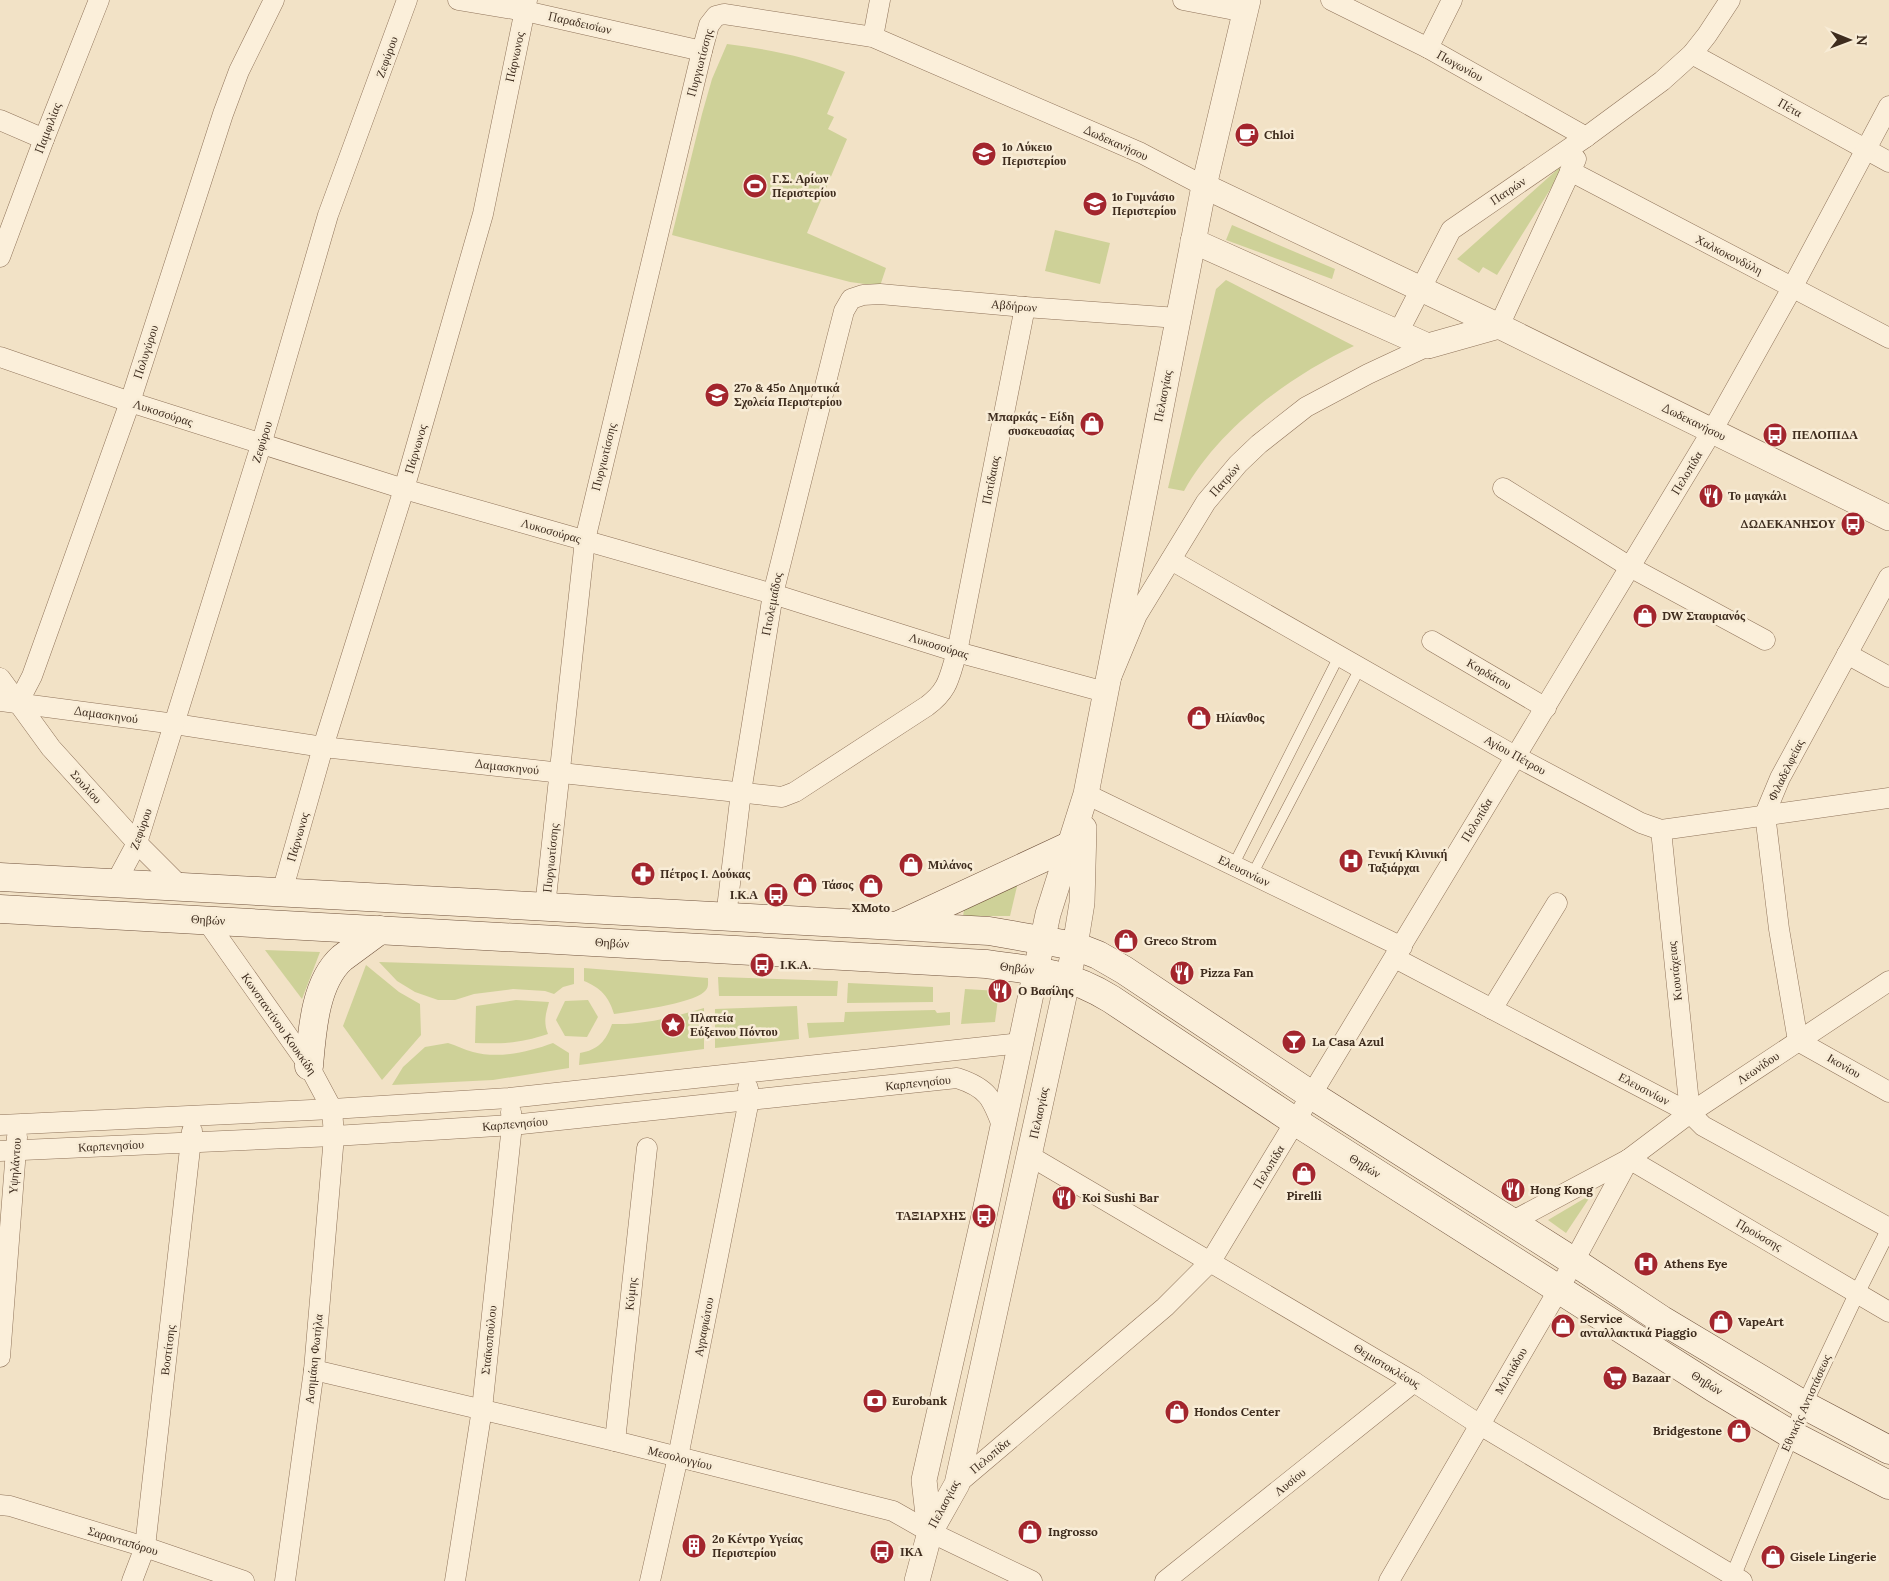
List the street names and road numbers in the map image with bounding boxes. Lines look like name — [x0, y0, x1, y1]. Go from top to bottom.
street label: Παραδεισίων — [547, 8, 614, 37]
street label: Πυργιωτίσσης — [683, 27, 716, 98]
street label: Πάρνωνος — [502, 30, 527, 83]
street label: Ζεφύρου — [372, 34, 401, 80]
street label: Πωγωνίου — [1434, 47, 1486, 84]
street label: Πέτα — [1776, 95, 1806, 121]
street label: Παμφιλίας — [31, 100, 64, 155]
street label: Δωδεκανήσου — [1081, 122, 1151, 164]
street label: Πατρών — [1487, 173, 1529, 208]
street label: Χαλκοκονδύλη — [1693, 231, 1765, 278]
street label: Αβδήρων — [990, 296, 1038, 315]
street label: Πολυγύρου — [130, 323, 161, 381]
street label: Πελασγίας — [1150, 369, 1175, 423]
street label: Λυκοσούρας — [131, 396, 195, 429]
street label: Δωδεκανήσου — [1660, 400, 1729, 444]
street label: Ζεφύρου — [248, 419, 275, 465]
street label: Πυργιωτίσσης — [588, 421, 619, 492]
street label: Πάρνωνος — [401, 422, 430, 475]
street label: Πελοπίδα — [1668, 448, 1706, 497]
street label: Ποτίδαιας — [978, 454, 1003, 506]
street label: Πατρών — [1206, 459, 1244, 500]
street label: Λυκοσούρας — [519, 515, 583, 546]
street label: Πτολεμαΐδος — [758, 571, 785, 637]
street label: Λυκοσούρας — [907, 629, 971, 662]
street label: Κορδάτου — [1464, 655, 1514, 692]
street label: Δαμασκηνού — [73, 703, 139, 726]
street label: Αγίου Πέτρου — [1482, 731, 1549, 778]
street label: Φιλαδελφείας — [1764, 736, 1807, 803]
street label: Δαμασκηνού — [474, 756, 540, 777]
street label: Σουλίου — [67, 767, 105, 807]
street label: Πελοπίδα — [1458, 795, 1496, 844]
street label: Ζεφύρου — [126, 806, 155, 852]
street label: Πάρνωνος — [283, 810, 312, 863]
street label: Πυργιωτίσσης — [539, 822, 562, 893]
street label: Ελευσινίων — [1216, 852, 1273, 890]
street label: Θηβών — [190, 911, 226, 928]
street label: Θηβών — [594, 934, 630, 951]
street label: Κιουτάχειας — [1664, 940, 1685, 1001]
street label: Θηβών — [999, 958, 1036, 977]
street label: Κωνσταντίνου Κουκκίδη — [239, 970, 320, 1078]
street label: Λεωνίδου — [1734, 1048, 1782, 1087]
street label: Ικονίου — [1825, 1050, 1864, 1081]
street label: Ελευσινίων — [1616, 1069, 1673, 1109]
street label: Καρπενησίου — [884, 1072, 952, 1093]
street label: Πελασγίας — [1026, 1086, 1051, 1140]
street label: Καρπενησίου — [482, 1113, 548, 1134]
street label: Καρπενησίου — [78, 1136, 144, 1155]
street label: Υψηλάντου — [5, 1137, 24, 1195]
street label: Πελοπίδα — [1250, 1142, 1288, 1191]
street label: Θηβών — [1347, 1150, 1384, 1181]
street label: Προύσσης — [1733, 1215, 1785, 1254]
street label: Κύμης — [621, 1277, 640, 1311]
street label: Αγραφιώτου — [690, 1296, 717, 1358]
street label: Σταϊκοπούλου — [477, 1305, 500, 1375]
street label: Ασημάκη Φωτήλα — [301, 1312, 326, 1405]
street label: Βοστίτσης — [157, 1324, 178, 1376]
street label: Θεμιστοκλέους — [1351, 1340, 1424, 1391]
street label: Μιλτιάδου — [1491, 1345, 1530, 1397]
street label: Εθνικής Αντιστάσεως — [1777, 1352, 1834, 1454]
street label: Θηβών — [1689, 1367, 1726, 1398]
street label: Πελοπίδα — [966, 1434, 1013, 1477]
street label: Μεσολογγίου — [646, 1442, 714, 1473]
street label: Λυσίου — [1271, 1464, 1309, 1499]
street label: Πελασγίας — [925, 1477, 963, 1530]
street label: Σαρανταπόρου — [86, 1523, 160, 1558]

